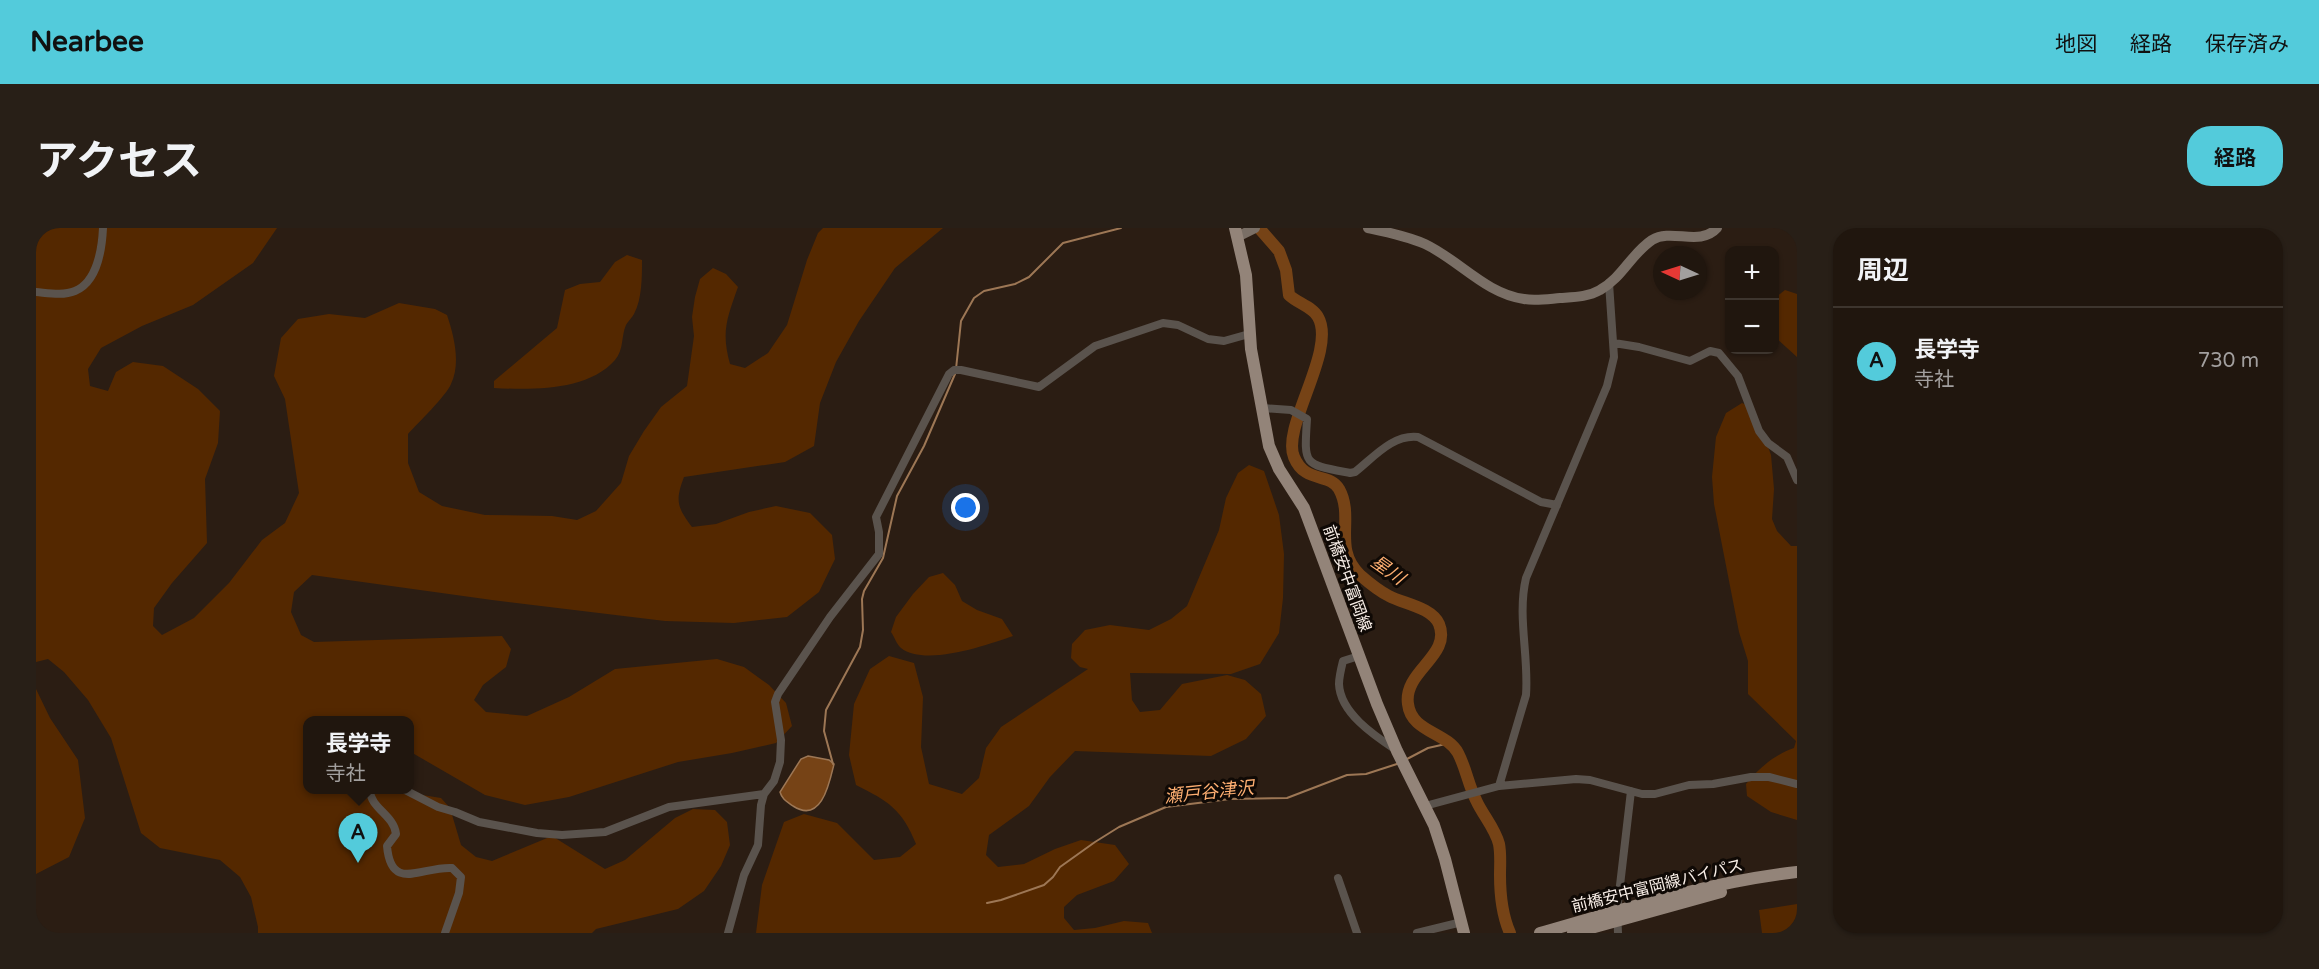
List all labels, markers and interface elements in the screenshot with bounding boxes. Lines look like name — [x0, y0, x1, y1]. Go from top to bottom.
text: Nearbee — [30, 25, 144, 59]
text: 地図 — [2055, 32, 2097, 57]
text: 経路 — [2130, 32, 2172, 57]
text: 保存済み — [2205, 32, 2289, 57]
button: 経路 — [2187, 126, 2283, 186]
text: アクセス — [36, 136, 202, 187]
north arrow — [1653, 246, 1707, 300]
map controls — [1725, 246, 1779, 354]
button: + — [1725, 246, 1779, 300]
text: 周辺 — [1857, 255, 1909, 286]
button: − — [1725, 300, 1779, 354]
text: 長学寺 — [1914, 337, 1980, 363]
text: A — [1869, 349, 1884, 373]
text: 730 m — [2198, 349, 2259, 373]
text: 寺社 — [1914, 368, 1954, 392]
your location — [951, 493, 980, 522]
street label: 前橋安中富岡線 — [1319, 522, 1376, 634]
water label: 星川 — [1367, 551, 1411, 590]
popup — [303, 716, 414, 794]
text: 長学寺 — [325, 731, 392, 757]
text: 寺社 — [325, 762, 365, 786]
water label: 瀬戸谷津沢 — [1163, 776, 1257, 808]
pin: A — [338, 814, 378, 863]
street label: 前橋安中富岡線バイパス — [1570, 855, 1745, 917]

